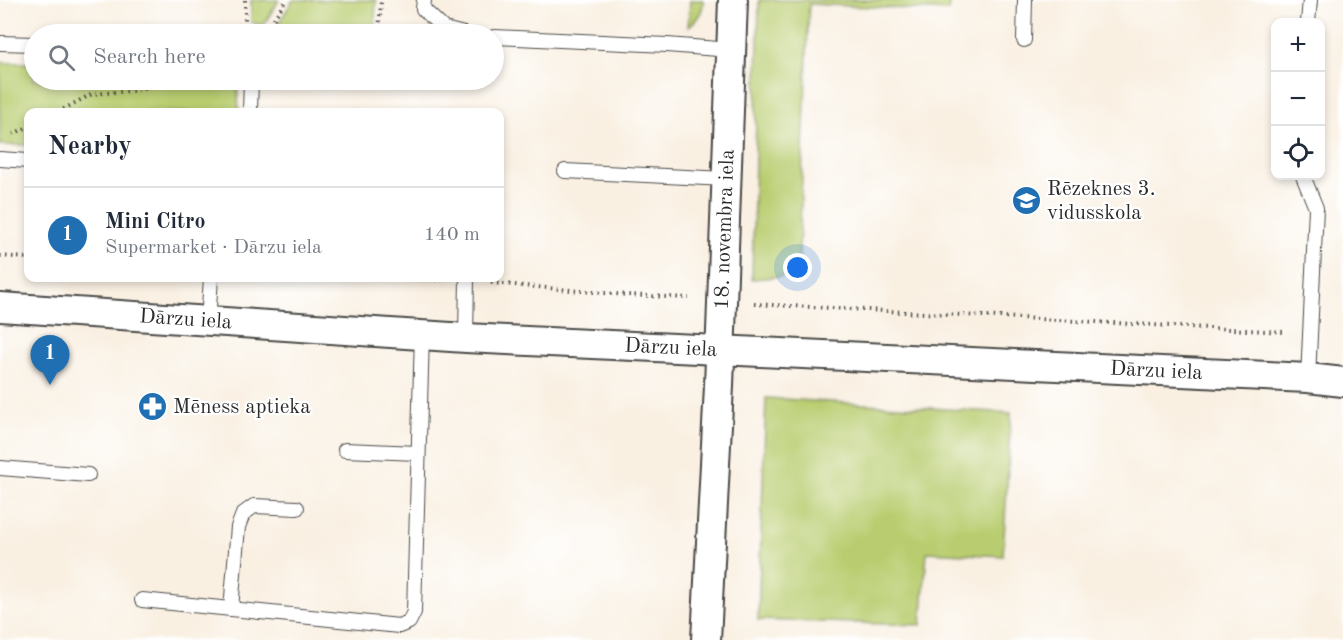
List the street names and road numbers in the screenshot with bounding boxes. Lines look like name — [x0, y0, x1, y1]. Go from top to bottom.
street label: 18. novembra iela — [711, 149, 738, 310]
street label: Dārzu iela — [138, 306, 233, 333]
street label: Dārzu iela — [624, 335, 718, 360]
street label: Dārzu iela — [1109, 358, 1203, 383]

